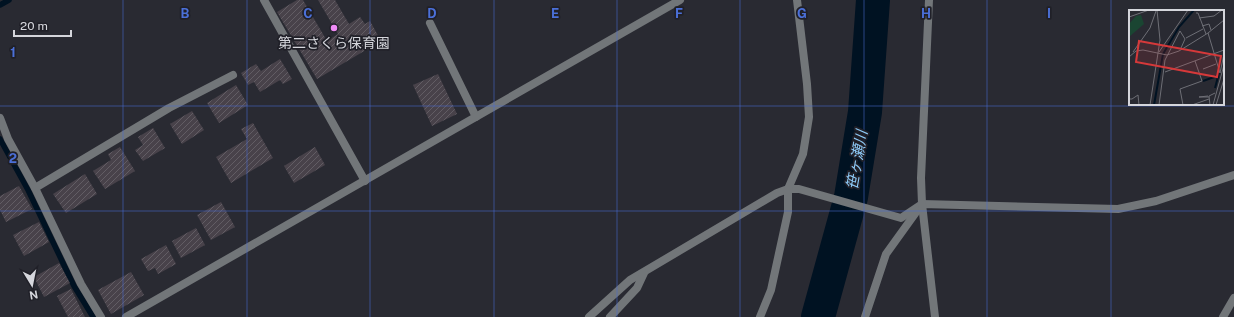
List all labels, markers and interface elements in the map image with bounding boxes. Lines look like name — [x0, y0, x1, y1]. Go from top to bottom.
text: B — [181, 6, 190, 21]
text: C — [303, 6, 313, 21]
text: D — [427, 6, 437, 21]
text: E — [551, 6, 559, 21]
text: F — [675, 6, 683, 21]
text: G — [797, 6, 807, 21]
text: H — [921, 6, 931, 21]
text: I — [1047, 6, 1051, 21]
inset map — [1129, 10, 1224, 105]
scale bar — [14, 12, 71, 38]
text: 20 m — [20, 19, 48, 33]
marker: 第二さくら保育園 — [329, 23, 339, 33]
place label: 第二さくら保育園 — [278, 35, 390, 51]
text: 1 — [10, 45, 16, 60]
water label: 笹ヶ瀬川 — [843, 127, 870, 191]
text: 2 — [9, 151, 17, 166]
north arrow — [12, 265, 52, 305]
text: N — [28, 288, 39, 302]

